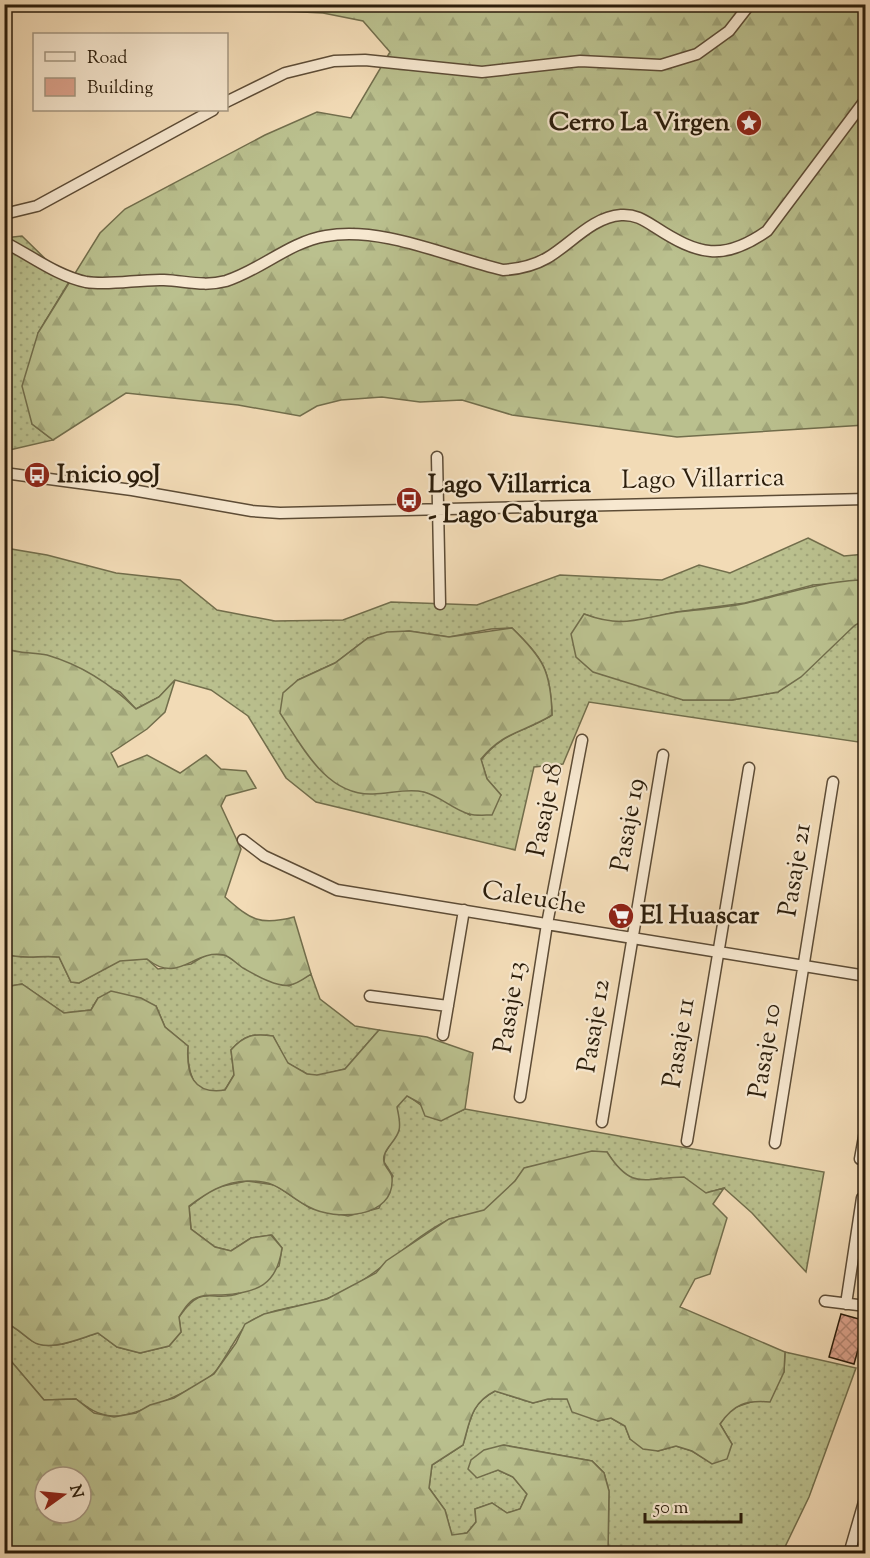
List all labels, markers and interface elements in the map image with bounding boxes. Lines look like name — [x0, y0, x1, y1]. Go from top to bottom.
legend — [33, 33, 228, 111]
text: Road — [87, 46, 127, 72]
text: Building — [87, 76, 153, 102]
place label: Cerro La Virgen — [549, 105, 731, 142]
place icon: Cerro La Virgen — [734, 108, 764, 138]
place label: Inicio 90J — [57, 457, 161, 494]
bus stop icon: Inicio 90J — [22, 460, 52, 490]
street label: Lago Villarrica — [621, 460, 785, 500]
place label: Lago Villarrica - Lago Caburga — [428, 467, 598, 534]
bus stop icon: Lago Villarrica - Lago Caburga — [394, 485, 424, 515]
street label: Pasaje 18 — [519, 760, 573, 860]
street label: Pasaje 19 — [603, 775, 655, 875]
street label: Pasaje 21 — [770, 820, 822, 919]
street label: Caleuche — [479, 872, 589, 926]
place label: El Huascar — [640, 898, 760, 935]
supermarket icon: El Huascar — [606, 901, 636, 931]
street label: Pasaje 13 — [485, 958, 537, 1056]
street label: Pasaje 12 — [569, 977, 621, 1075]
street label: Pasaje 11 — [655, 995, 705, 1091]
street label: Pasaje 10 — [740, 1001, 792, 1101]
north arrow — [33, 1465, 93, 1525]
text: N — [62, 1483, 88, 1501]
scale bar — [645, 1486, 741, 1524]
text: 50 m — [653, 1496, 689, 1522]

